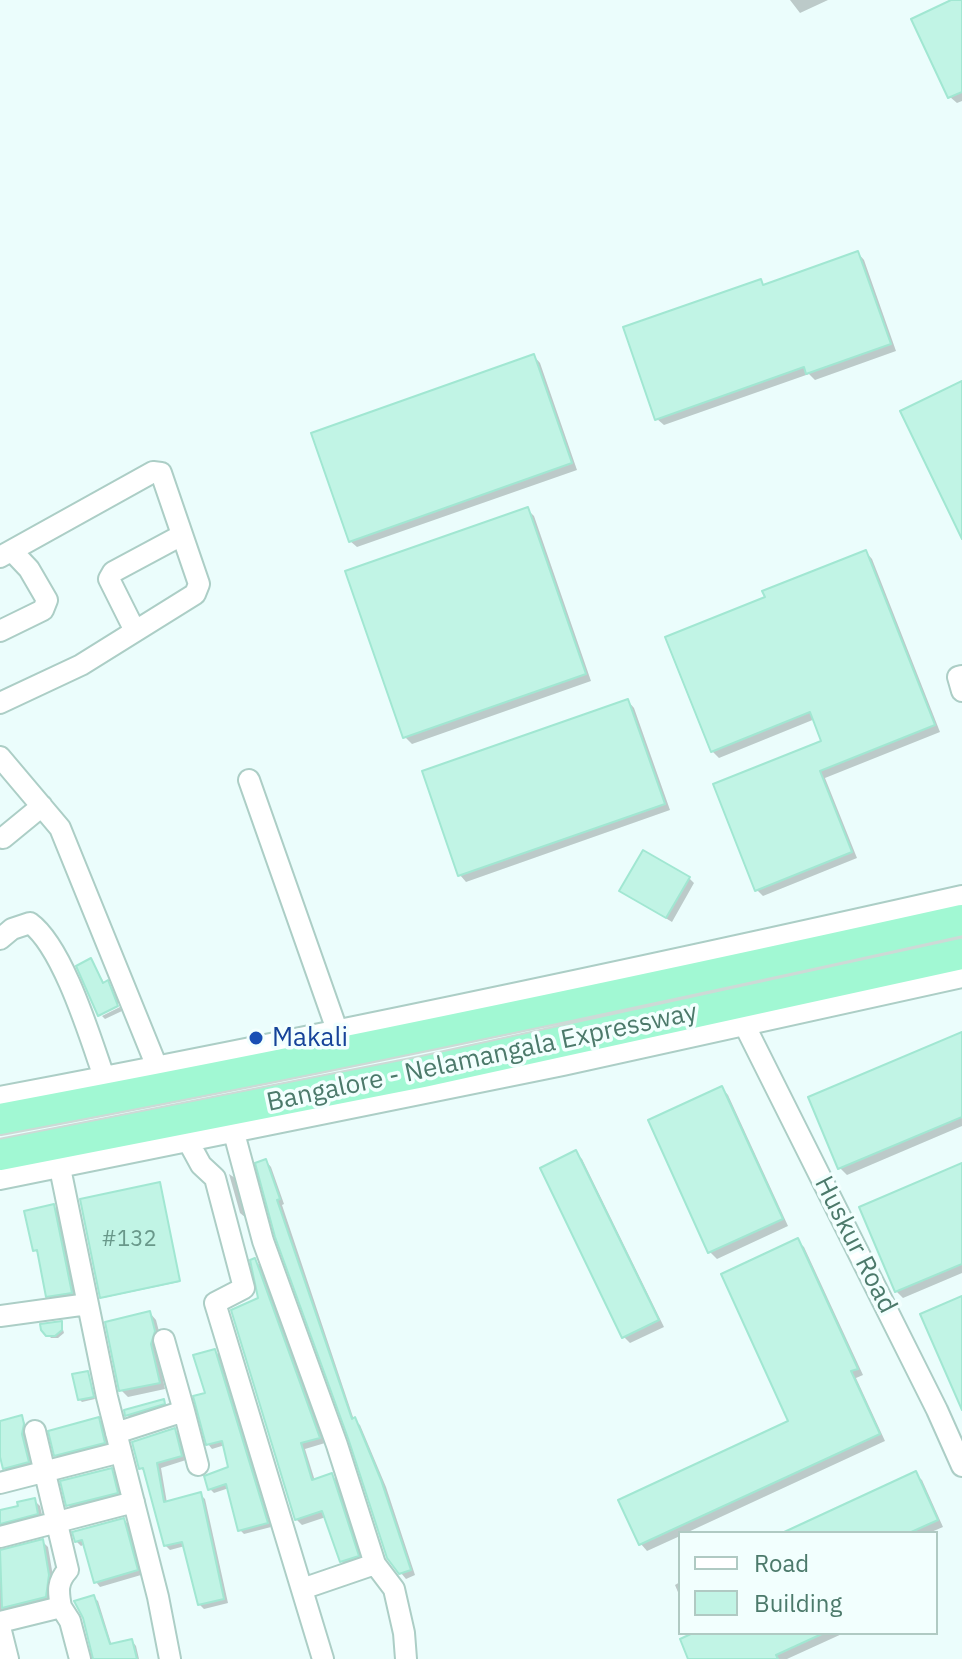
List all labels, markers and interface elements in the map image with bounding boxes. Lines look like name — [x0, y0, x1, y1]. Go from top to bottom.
street label: Bangalore - Nelamangala Expressway — [264, 997, 700, 1119]
place label: Makali — [272, 1022, 348, 1054]
marker: Makali — [247, 1029, 265, 1047]
street label: Huskur Road — [807, 1171, 903, 1319]
house number: #132 — [101, 1227, 157, 1253]
legend — [678, 1531, 938, 1635]
text: Road — [754, 1547, 809, 1579]
text: Building — [754, 1587, 842, 1619]

